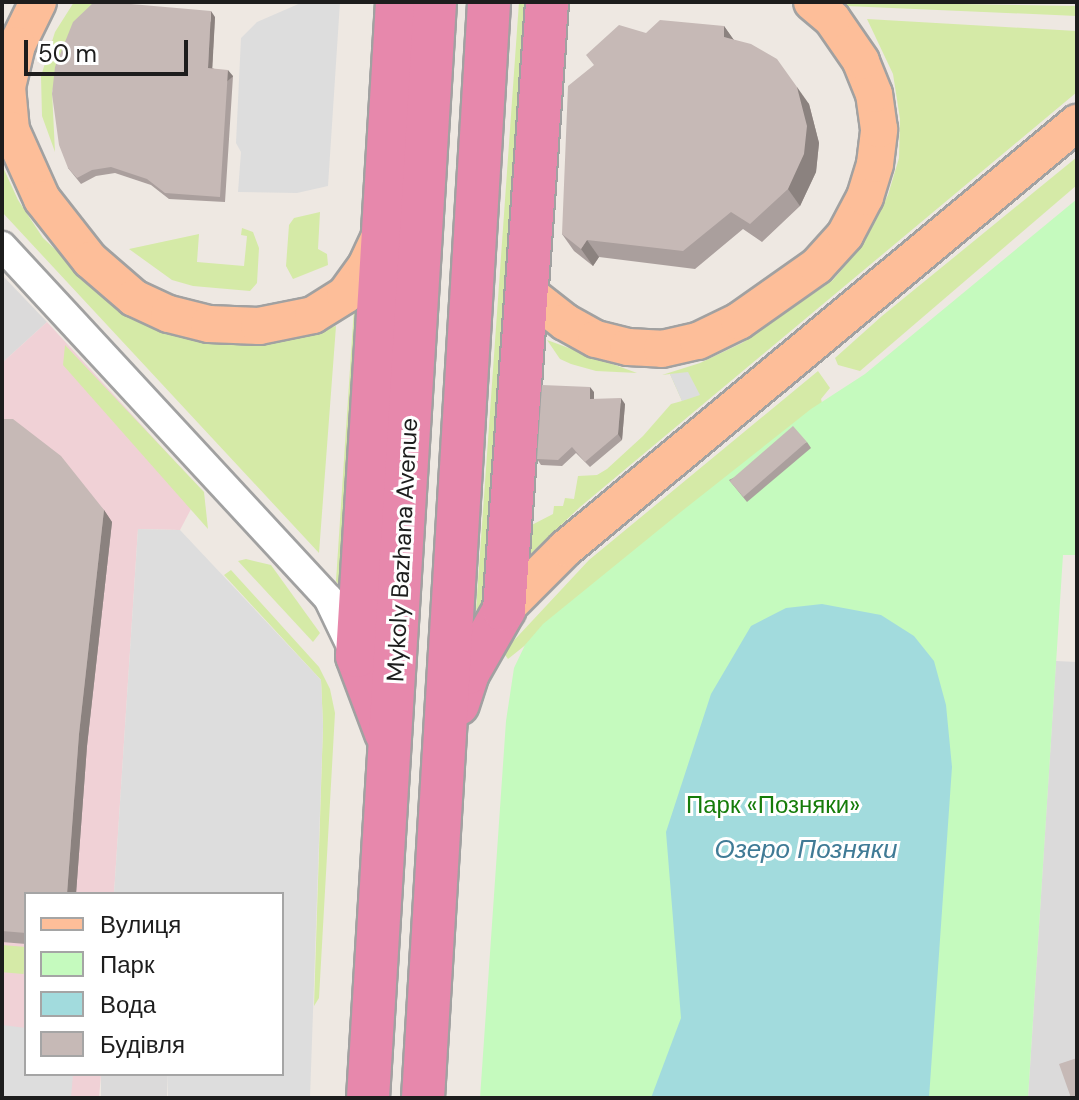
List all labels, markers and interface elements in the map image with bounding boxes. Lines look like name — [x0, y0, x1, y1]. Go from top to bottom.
scale bar — [28, 24, 192, 74]
text: 50 m — [38, 38, 97, 69]
street label: Mykoly Bazhana Avenue — [381, 417, 423, 683]
park label: Парк «Позняки» — [686, 791, 860, 819]
water label: Озеро Позняки — [715, 834, 897, 866]
legend — [24, 892, 284, 1076]
text: Вулиця — [100, 909, 181, 940]
text: Парк — [100, 949, 154, 980]
text: Вода — [100, 989, 156, 1020]
text: Будівля — [100, 1029, 185, 1060]

